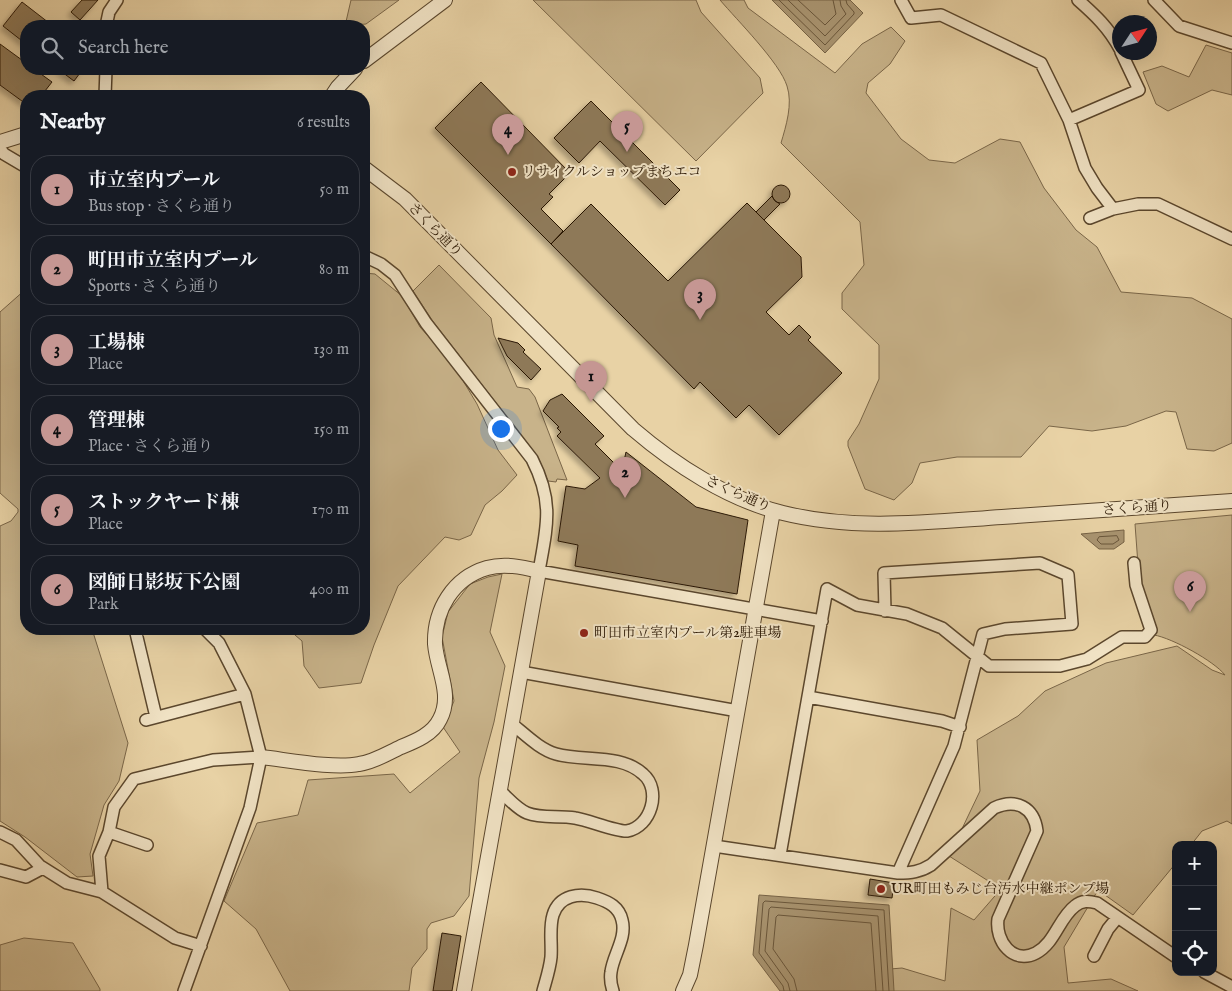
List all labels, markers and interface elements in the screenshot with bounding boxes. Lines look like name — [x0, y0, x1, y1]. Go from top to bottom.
north arrow — [1112, 15, 1157, 60]
search box — [20, 20, 370, 75]
icon: search — [38, 34, 66, 62]
text: Search here — [78, 36, 169, 60]
text: Nearby — [40, 109, 105, 136]
pin: 5 — [611, 111, 643, 152]
text: 6 results — [297, 113, 350, 133]
pin: 4 — [492, 114, 524, 155]
place label: リサイクルショップまちエコ — [522, 163, 701, 181]
marker: リサイクルショップまちエコ — [506, 166, 518, 178]
text: 市立室内プール — [88, 169, 220, 193]
text: 1 — [54, 180, 60, 200]
text: 50 m — [320, 180, 349, 200]
text: Bus stop · さくら通り — [88, 197, 235, 217]
street label: さくら通り — [404, 199, 466, 261]
text: 町田市立室内プール — [88, 249, 258, 273]
text: 2 — [53, 260, 61, 280]
text: 80 m — [319, 260, 349, 280]
text: Sports · さくら通り — [88, 277, 221, 297]
pin: 3 — [684, 279, 716, 320]
text: 工場棟 — [88, 331, 145, 355]
text: 3 — [54, 340, 60, 360]
text: 130 m — [313, 340, 349, 360]
text: Place — [88, 355, 123, 375]
pin: 1 — [575, 361, 607, 402]
text: 管理棟 — [88, 409, 145, 433]
your location — [488, 416, 514, 442]
text: 4 — [53, 420, 61, 440]
text: 150 m — [314, 420, 349, 440]
text: Place · さくら通り — [88, 437, 213, 457]
pin: 2 — [609, 457, 641, 498]
street label: さくら通り — [702, 472, 774, 516]
text: ストックヤード棟 — [88, 491, 239, 515]
street label: さくら通り — [1101, 497, 1173, 519]
text: 5 — [54, 500, 60, 520]
text: 170 m — [312, 500, 349, 520]
text: Place — [88, 515, 123, 535]
text: 図師日影坂下公園 — [88, 571, 240, 595]
pin: 6 — [1174, 571, 1206, 612]
text: 6 — [54, 580, 60, 600]
text: 400 m — [310, 580, 349, 600]
text: Park — [88, 595, 118, 615]
place label: 町田市立室内プール第2駐車場 — [594, 624, 782, 642]
marker: 町田市立室内プール第2駐車場 — [578, 627, 590, 639]
map controls — [1172, 841, 1217, 976]
button: + — [1172, 841, 1217, 886]
place label: UR町田もみじ台汚水中継ポンプ場 — [891, 880, 1109, 898]
marker: UR町田もみじ台汚水中継ポンプ場 — [875, 883, 887, 895]
button: − — [1172, 886, 1217, 931]
button: locate — [1172, 931, 1217, 976]

